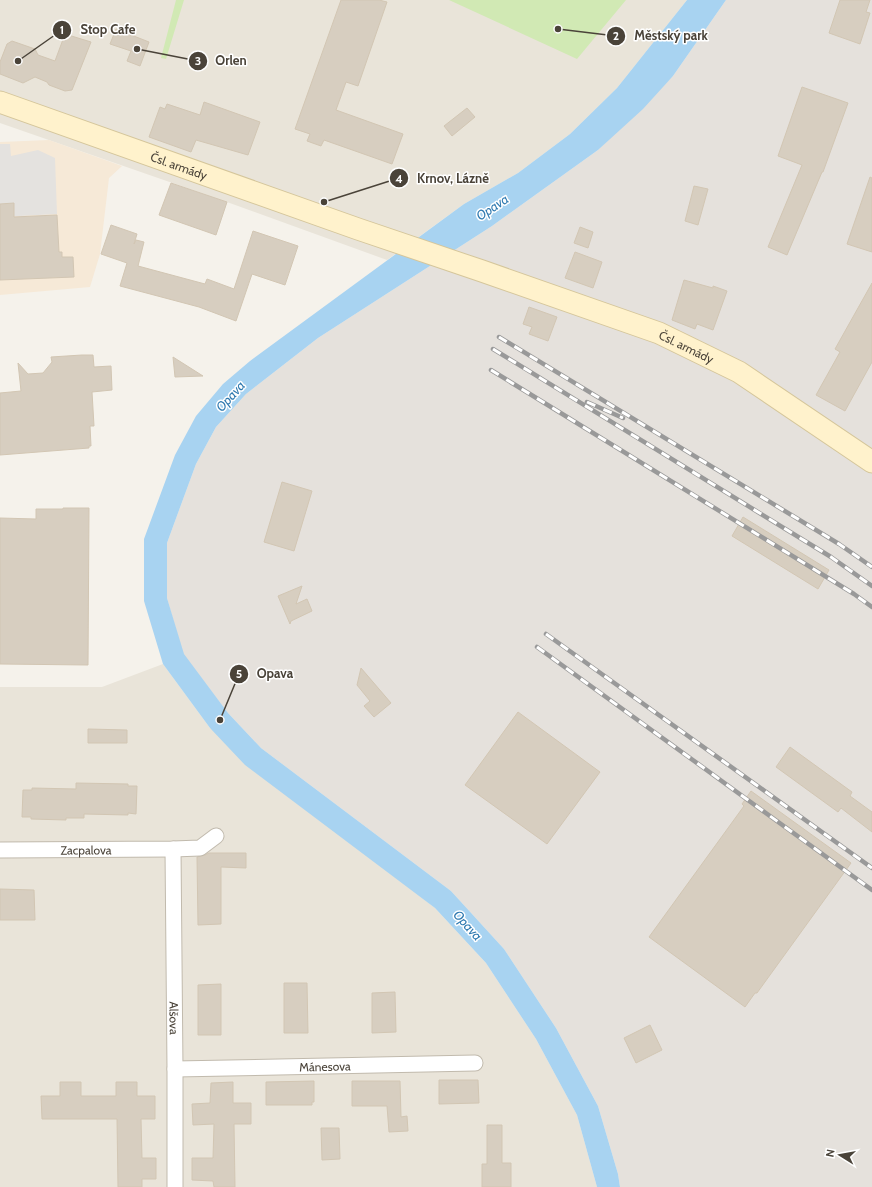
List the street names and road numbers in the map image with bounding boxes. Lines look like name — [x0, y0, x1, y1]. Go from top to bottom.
street label: Čsl. armády — [149, 149, 209, 182]
street label: Čsl. armády — [657, 327, 716, 366]
street label: Zacpalova — [60, 842, 112, 857]
street label: Alšova — [167, 1001, 182, 1035]
street label: Mánesova — [299, 1058, 351, 1074]

